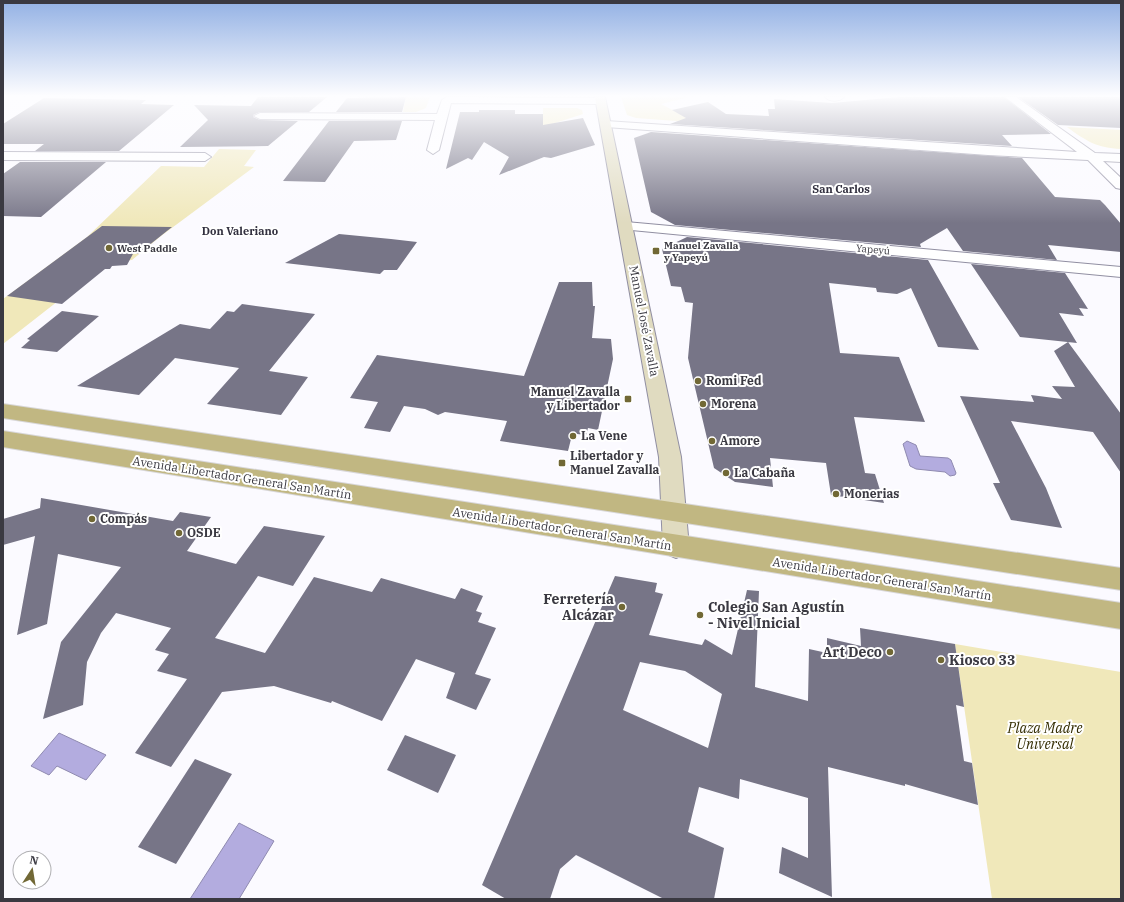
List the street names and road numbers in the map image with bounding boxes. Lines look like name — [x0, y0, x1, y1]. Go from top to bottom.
street label: Yapeyú — [855, 242, 891, 257]
street label: Manuel José Zavalla — [626, 264, 663, 378]
street label: Avenida Libertador General San Martín — [132, 453, 353, 502]
street label: Avenida Libertador General San Martín — [452, 504, 673, 553]
street label: Avenida Libertador General San Martín — [772, 554, 993, 603]

